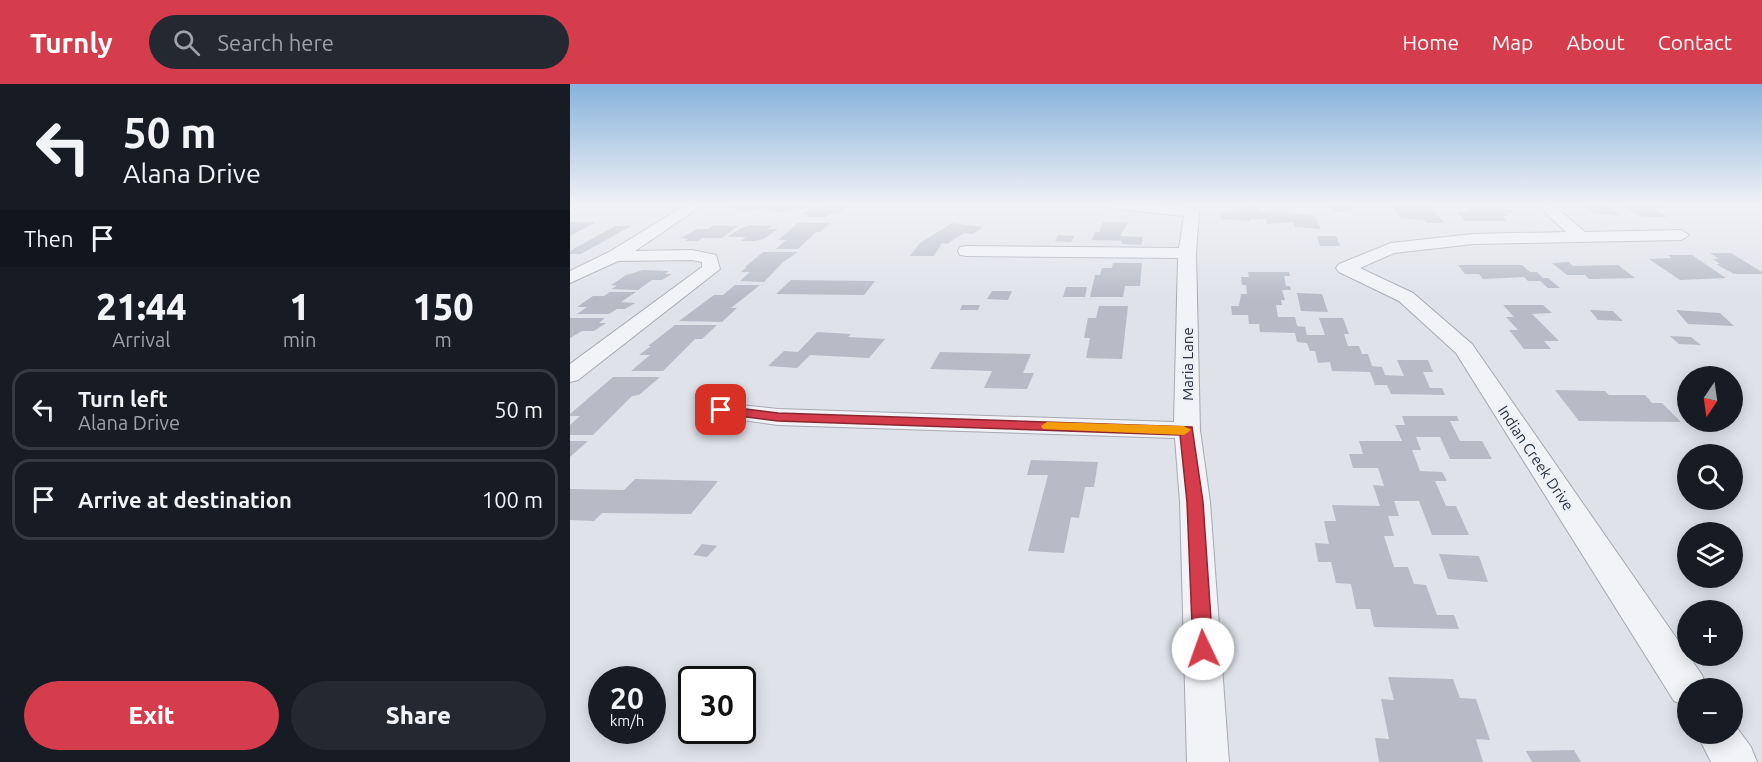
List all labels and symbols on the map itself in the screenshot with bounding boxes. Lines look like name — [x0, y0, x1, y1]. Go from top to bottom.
street label: Maria Lane — [1179, 327, 1196, 401]
north arrow — [1677, 366, 1743, 432]
pin — [695, 384, 746, 435]
street label: Indian Creek Drive — [1495, 402, 1577, 514]
position arrow — [1171, 617, 1235, 681]
speed limit sign: 30 — [678, 666, 756, 744]

